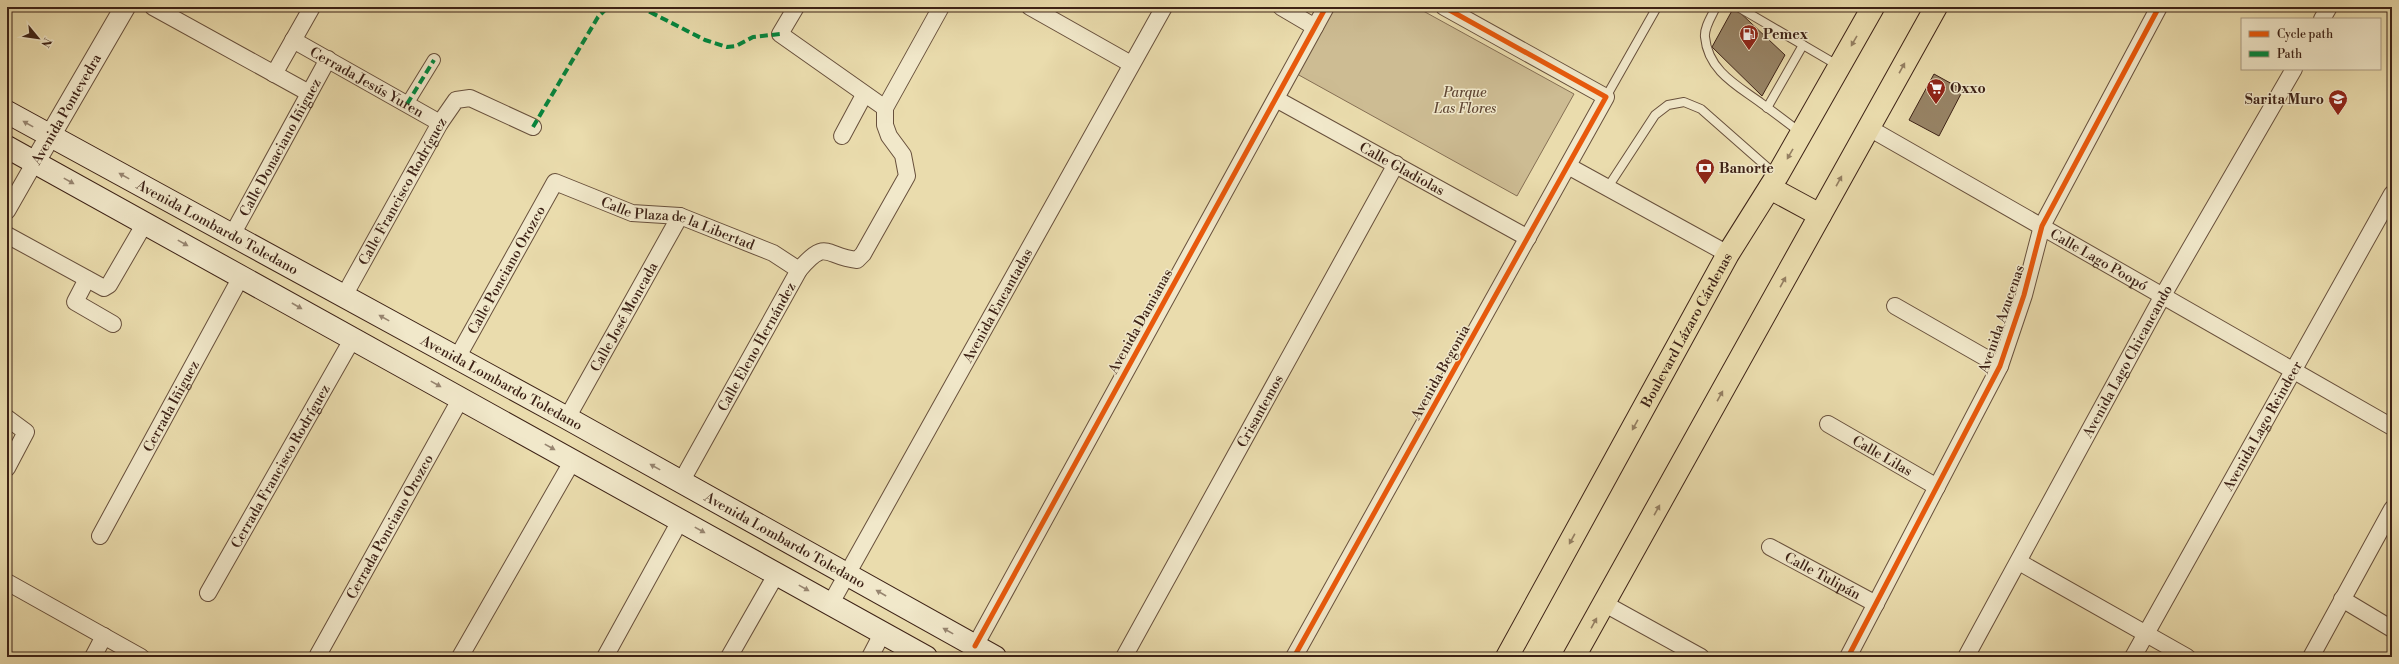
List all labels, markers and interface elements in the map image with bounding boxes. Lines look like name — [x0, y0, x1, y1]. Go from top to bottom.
north arrow — [18, 18, 58, 58]
legend — [2241, 18, 2381, 70]
fuel station icon: Pemex — [1738, 23, 1760, 51]
place label: Pemex — [1763, 26, 1809, 44]
text: Cycle path — [2277, 27, 2333, 42]
text: N — [37, 35, 54, 50]
one-way arrow — [1851, 35, 1858, 47]
street label: Cerrada Jesús Yuren — [306, 43, 427, 122]
text: Path — [2277, 47, 2302, 62]
street label: Avenida Pontevedra — [27, 50, 106, 169]
one-way arrow — [1899, 62, 1906, 74]
street label: Calle Donaciano Iñiguez — [236, 75, 326, 220]
supermarket icon: Oxxo — [1925, 77, 1947, 105]
place label: Oxxo — [1950, 80, 1986, 98]
park label: Parque Las Flores — [1433, 84, 1496, 118]
school or university icon: Sarita Muro — [2327, 88, 2349, 116]
place label: Sarita Muro — [2245, 91, 2324, 109]
street label: Calle Francisco Rodríguez — [355, 114, 451, 269]
one-way arrow — [22, 120, 34, 127]
street label: Calle Gladiolas — [1356, 139, 1447, 200]
one-way arrow — [1786, 148, 1793, 160]
bank icon: Banorte — [1694, 157, 1716, 185]
place label: Banorte — [1719, 160, 1774, 178]
one-way arrow — [118, 173, 130, 179]
street label: Avenida Lombardo Toledano — [132, 176, 301, 280]
one-way arrow — [1836, 176, 1842, 187]
one-way arrow — [63, 177, 75, 184]
street label: Calle Plaza de la Libertad — [598, 193, 757, 255]
street label: Calle Ponciano Orozco — [464, 203, 550, 338]
street label: Calle Lago Poopó — [2046, 225, 2151, 296]
one-way arrow — [177, 240, 189, 247]
street label: Avenida Encantadas — [959, 246, 1037, 367]
street label: Boulevard Lázaro Cárdenas — [1637, 250, 1737, 412]
street label: Calle José Moncada — [587, 258, 663, 375]
street label: Avenida Azucenas — [1975, 263, 2029, 377]
street label: Avenida Damianas — [1104, 266, 1177, 378]
one-way arrow — [1780, 276, 1786, 288]
street label: Calle Eleno Hernández — [714, 279, 801, 415]
street label: Avenida Lago Chicancando — [2079, 282, 2177, 442]
one-way arrow — [291, 303, 303, 310]
one-way arrow — [378, 314, 390, 321]
street label: Avenida Begonia — [1407, 321, 1475, 424]
street label: Avenida Lombardo Toledano — [416, 331, 586, 435]
street label: Cerrada Iñiguez — [139, 357, 204, 455]
street label: Avenida Lago Reindeer — [2219, 358, 2307, 495]
street label: Crisantemos — [1233, 372, 1288, 451]
street label: Cerrada Francisco Rodríguez — [227, 381, 335, 552]
one-way arrow — [430, 381, 442, 388]
one-way arrow — [1717, 390, 1724, 402]
one-way arrow — [1631, 419, 1638, 430]
street label: Calle Lilas — [1849, 432, 1915, 481]
one-way arrow — [544, 444, 555, 451]
street label: Cerrada Ponciano Orozco — [343, 451, 438, 603]
one-way arrow — [649, 464, 661, 470]
street label: Avenida Lombardo Toledano — [700, 488, 869, 593]
one-way arrow — [1654, 504, 1660, 515]
one-way arrow — [695, 527, 706, 533]
one-way arrow — [1569, 533, 1576, 544]
street label: Calle Tulipán — [1781, 548, 1864, 604]
one-way arrow — [798, 584, 810, 591]
one-way arrow — [875, 590, 887, 596]
one-way arrow — [1590, 617, 1597, 629]
one-way arrow — [943, 628, 954, 635]

